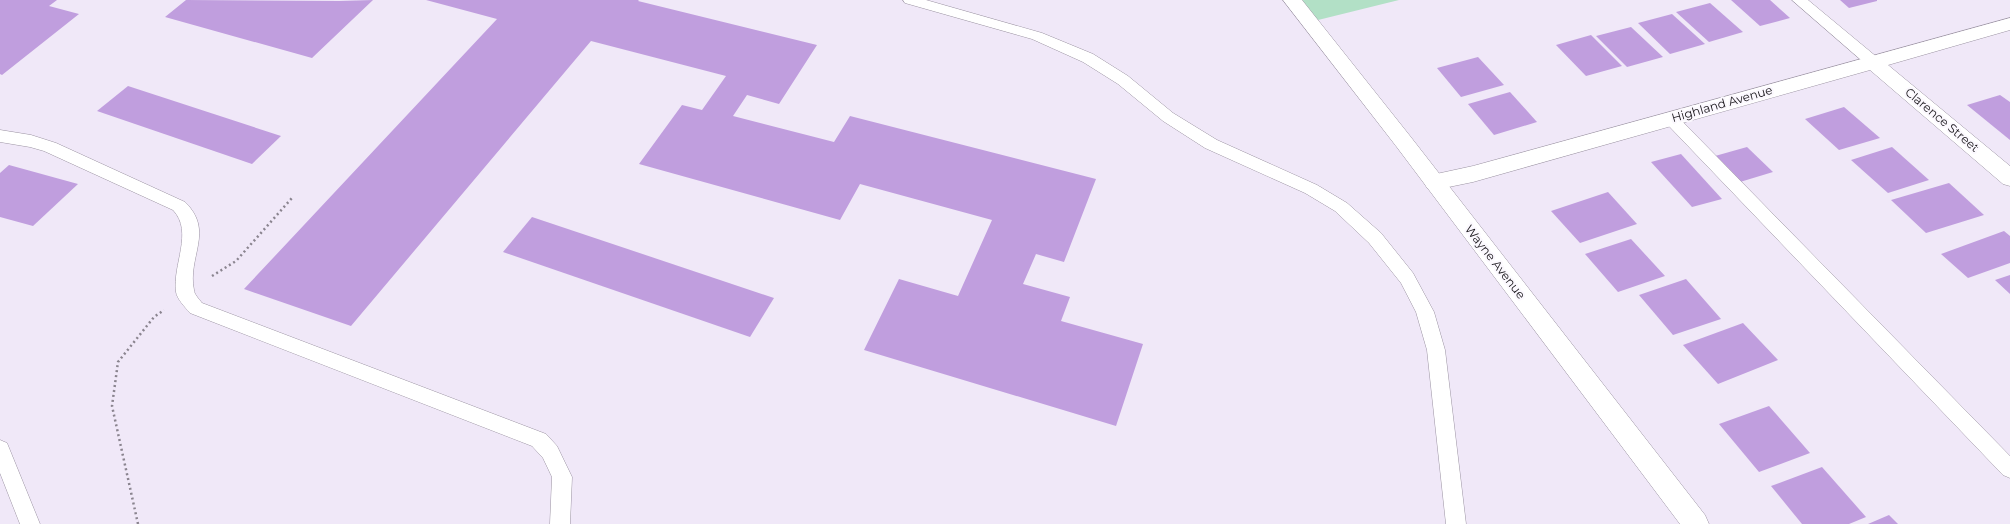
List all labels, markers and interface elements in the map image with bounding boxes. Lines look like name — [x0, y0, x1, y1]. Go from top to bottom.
street label: Highland Avenue — [1670, 82, 1774, 125]
street label: Clarence Street — [1902, 84, 1983, 155]
street label: Wayne Avenue — [1462, 222, 1529, 302]

